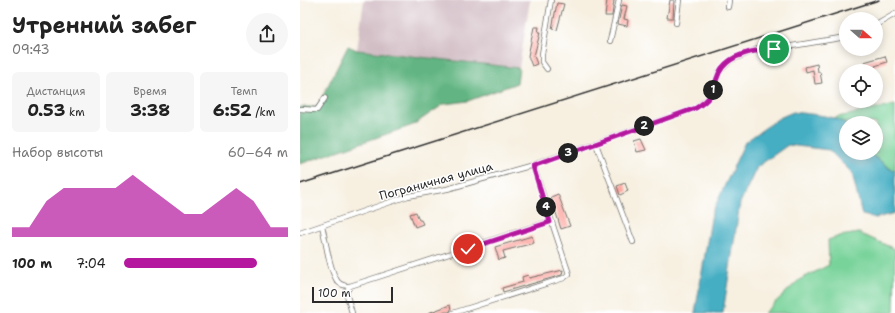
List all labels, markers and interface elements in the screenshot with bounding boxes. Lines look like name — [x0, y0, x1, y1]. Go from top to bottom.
text: Утренний забег — [12, 11, 196, 40]
north arrow — [839, 12, 883, 56]
map controls — [839, 12, 883, 160]
button: share — [246, 13, 288, 55]
pin — [757, 32, 791, 66]
icon: arrive — [763, 38, 785, 60]
text: 09:43 — [12, 41, 50, 58]
button: locate — [839, 64, 883, 108]
pin: 1 — [703, 80, 723, 100]
text: 1 — [710, 82, 716, 97]
text: Дистанция — [26, 84, 86, 99]
text: Время — [133, 84, 167, 99]
text: Темп — [231, 84, 257, 99]
text: 0.53 — [27, 99, 65, 121]
text: 3:38 — [130, 99, 170, 121]
text: 6:52 — [213, 99, 252, 121]
text: km — [65, 105, 85, 120]
text: /km — [252, 105, 275, 120]
pin: 2 — [634, 116, 654, 136]
button: layers — [839, 116, 883, 160]
text: 2 — [640, 118, 648, 133]
pin: 3 — [558, 143, 578, 163]
text: Набор высоты — [12, 144, 103, 161]
text: 60–64 m — [228, 144, 288, 161]
text: 3 — [564, 145, 572, 160]
street label: Пограничная улица — [377, 158, 495, 204]
pin: 4 — [536, 197, 556, 217]
text: 4 — [542, 199, 550, 214]
pin — [451, 232, 485, 266]
icon: check — [457, 238, 479, 260]
text: 100 m — [12, 255, 52, 272]
text: 7:04 — [76, 255, 106, 272]
scale bar — [312, 285, 393, 304]
text: 100 m — [318, 286, 351, 301]

